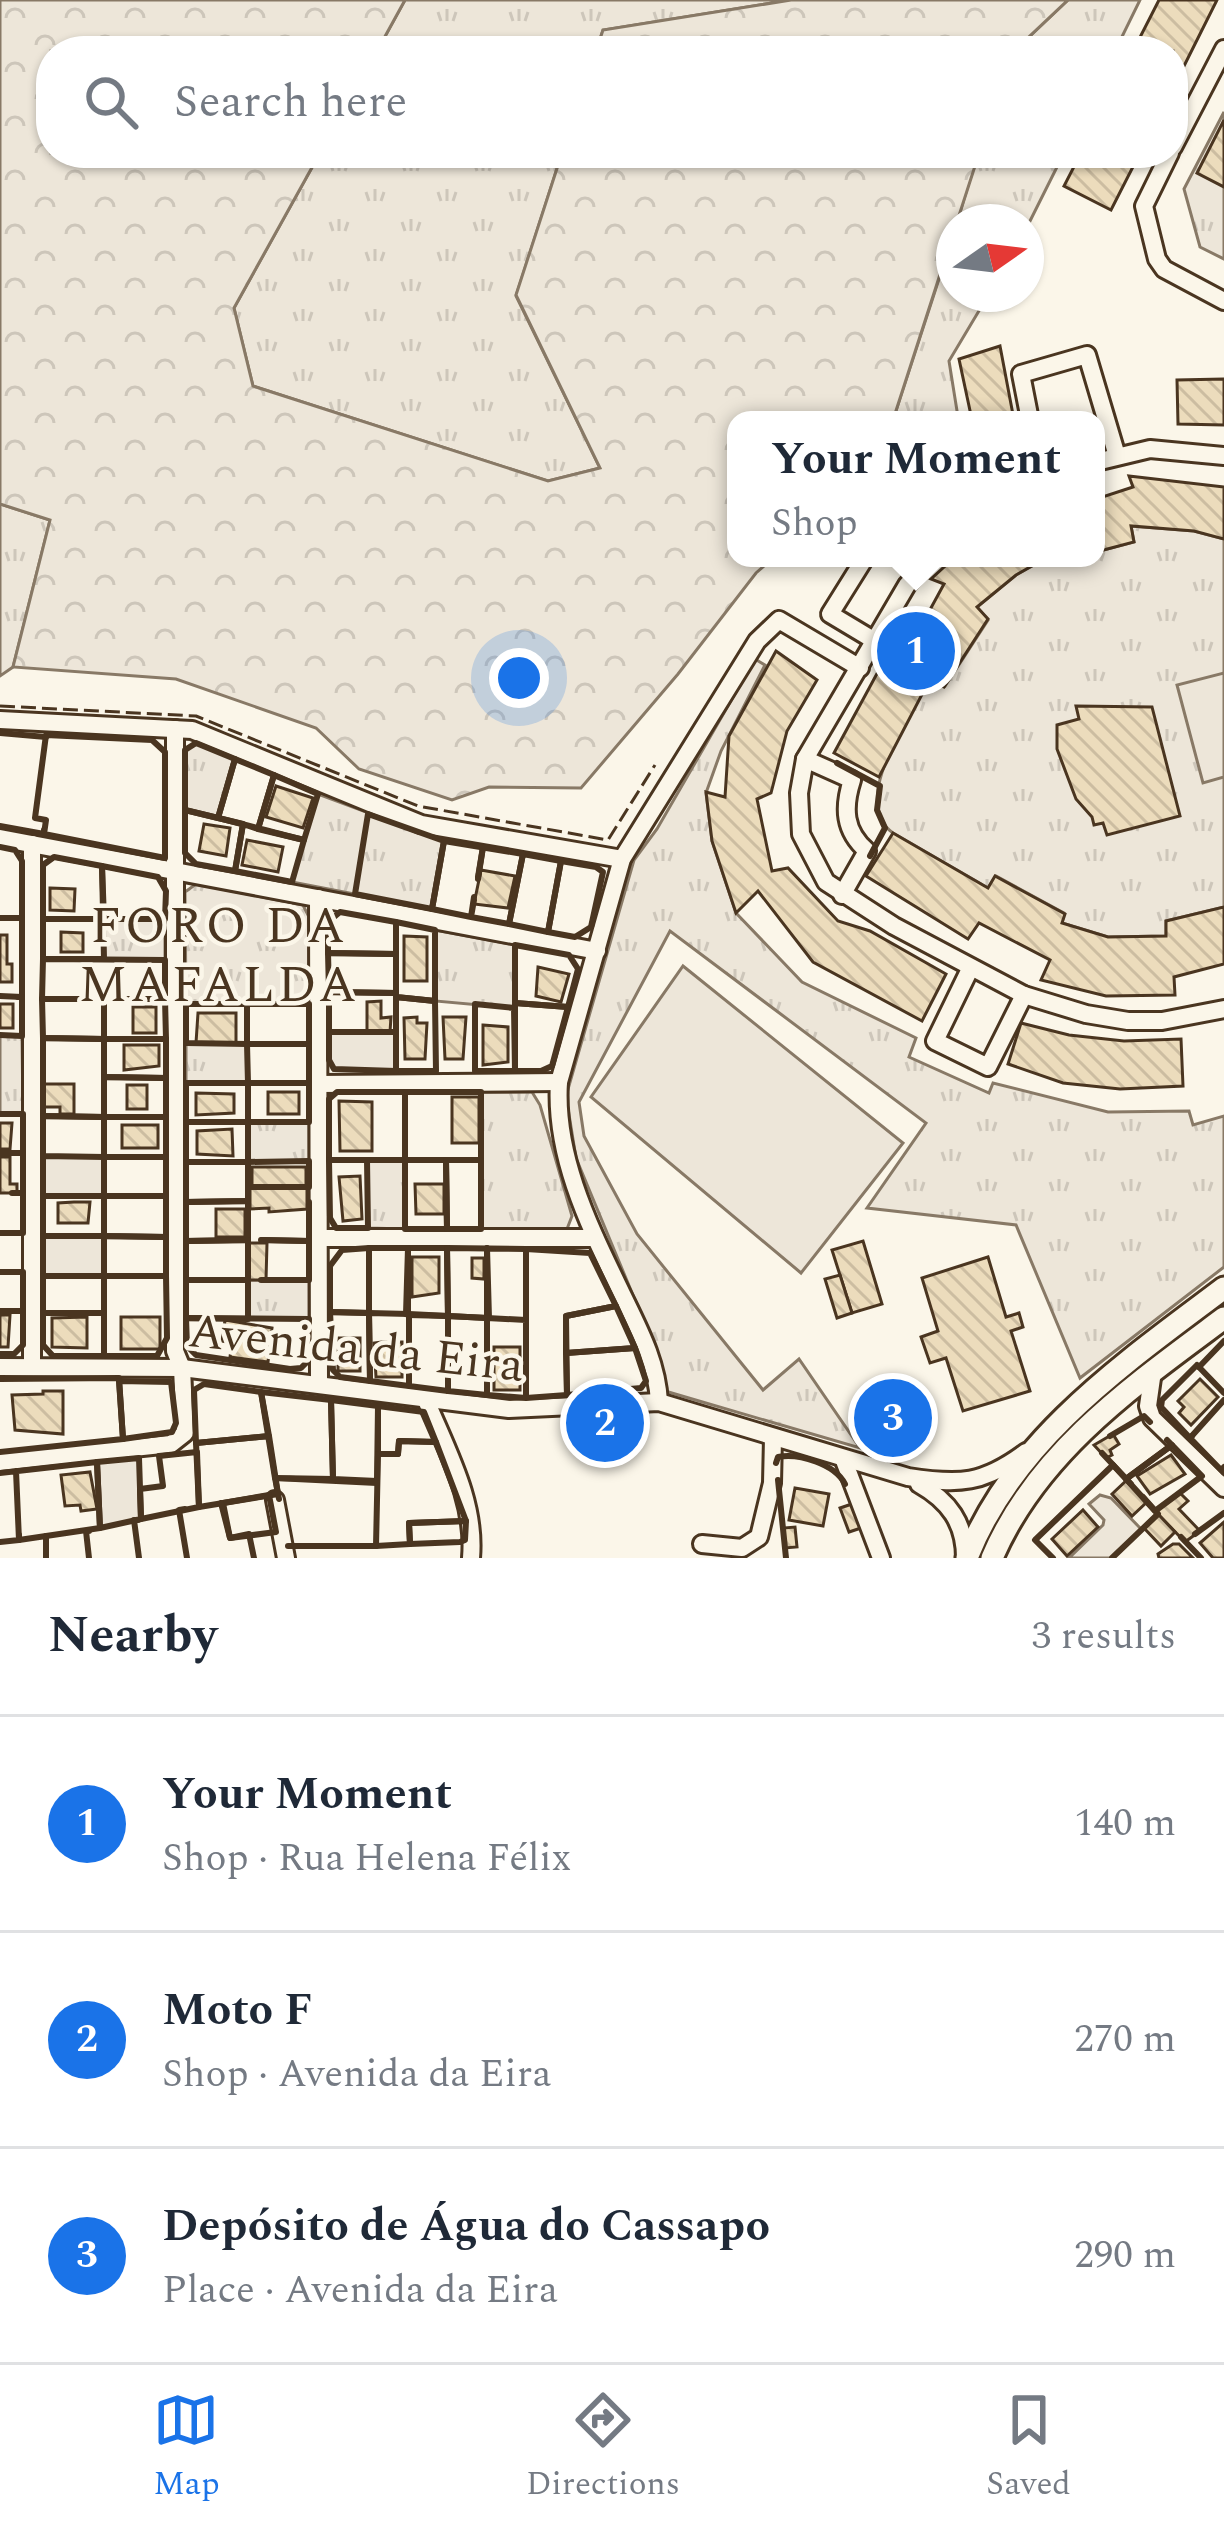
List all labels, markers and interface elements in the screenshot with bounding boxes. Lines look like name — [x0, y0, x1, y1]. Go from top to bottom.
search box — [36, 36, 1188, 168]
text: Search here — [174, 68, 407, 137]
icon: search — [78, 69, 144, 135]
north arrow — [936, 204, 1044, 312]
popup — [727, 411, 1105, 567]
text: Your Moment — [771, 425, 1061, 494]
text: Shop — [771, 494, 858, 553]
pin: 1 — [877, 606, 955, 696]
your location — [489, 648, 549, 708]
district label: FORO DA MAFALDA — [78, 888, 360, 1025]
street label: Avenida da Eira — [185, 1295, 527, 1403]
pin: 3 — [854, 1373, 932, 1463]
pin: 2 — [566, 1378, 644, 1468]
text: Nearby — [48, 1597, 217, 1675]
text: 3 results — [1032, 1607, 1176, 1666]
text: Your Moment — [162, 1760, 452, 1829]
text: 1 — [76, 1794, 98, 1853]
text: 140 m — [1074, 1794, 1176, 1853]
text: Shop · Rua Helena Félix — [162, 1829, 571, 1888]
text: Moto F — [162, 1976, 313, 2045]
text: 2 — [76, 2010, 98, 2069]
text: 270 m — [1074, 2010, 1176, 2069]
text: Shop · Avenida da Eira — [162, 2045, 552, 2104]
text: Depósito de Água do Cassapo — [162, 2192, 770, 2261]
text: 3 — [76, 2226, 98, 2285]
text: 290 m — [1074, 2226, 1176, 2285]
text: Place · Avenida da Eira — [162, 2261, 558, 2320]
tab: Map — [153, 2387, 220, 2509]
tab: Directions — [526, 2387, 680, 2509]
tab: Saved — [986, 2387, 1071, 2509]

